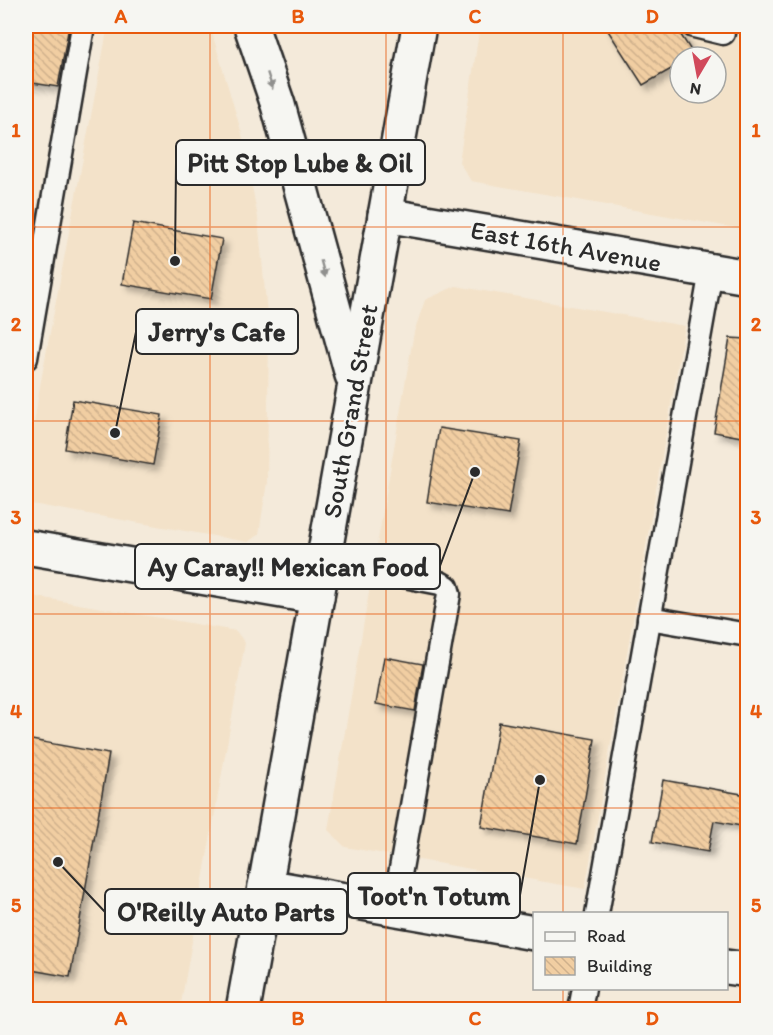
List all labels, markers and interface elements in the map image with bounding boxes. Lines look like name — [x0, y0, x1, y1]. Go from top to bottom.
text: A — [114, 4, 128, 28]
text: B — [292, 4, 305, 28]
text: C — [469, 4, 482, 28]
text: D — [645, 4, 659, 28]
north arrow — [668, 45, 728, 105]
one-way arrow — [266, 72, 275, 90]
text: N — [689, 79, 702, 100]
text: 1 — [11, 118, 21, 142]
text: 1 — [751, 118, 761, 142]
callout: Pitt Stop Lube & Oil — [176, 140, 425, 185]
text: Pitt Stop Lube & Oil — [187, 146, 413, 179]
street label: East 16th Avenue — [468, 213, 664, 279]
one-way arrow — [319, 260, 328, 278]
street label: South Grand Street — [315, 301, 385, 520]
callout: Jerry's Cafe — [136, 309, 298, 354]
text: 2 — [11, 312, 22, 336]
text: 2 — [751, 312, 762, 336]
text: Jerry's Cafe — [147, 315, 286, 348]
text: 3 — [11, 505, 22, 529]
text: 3 — [751, 505, 762, 529]
callout: Ay Caray!! Mexican Food — [135, 544, 440, 589]
text: Ay Caray!! Mexican Food — [147, 550, 429, 583]
text: 4 — [10, 699, 22, 723]
text: 4 — [750, 699, 762, 723]
callout: Toot'n Totum — [348, 873, 520, 918]
text: Toot'n Totum — [357, 879, 510, 912]
callout: O'Reilly Auto Parts — [105, 889, 347, 934]
text: 5 — [11, 893, 22, 917]
text: 5 — [751, 893, 762, 917]
text: O'Reilly Auto Parts — [117, 895, 335, 928]
legend — [533, 912, 728, 990]
text: Road — [587, 925, 626, 947]
text: Building — [587, 955, 653, 977]
text: A — [114, 1006, 128, 1030]
text: B — [292, 1006, 305, 1030]
text: C — [469, 1006, 482, 1030]
text: D — [645, 1006, 659, 1030]

